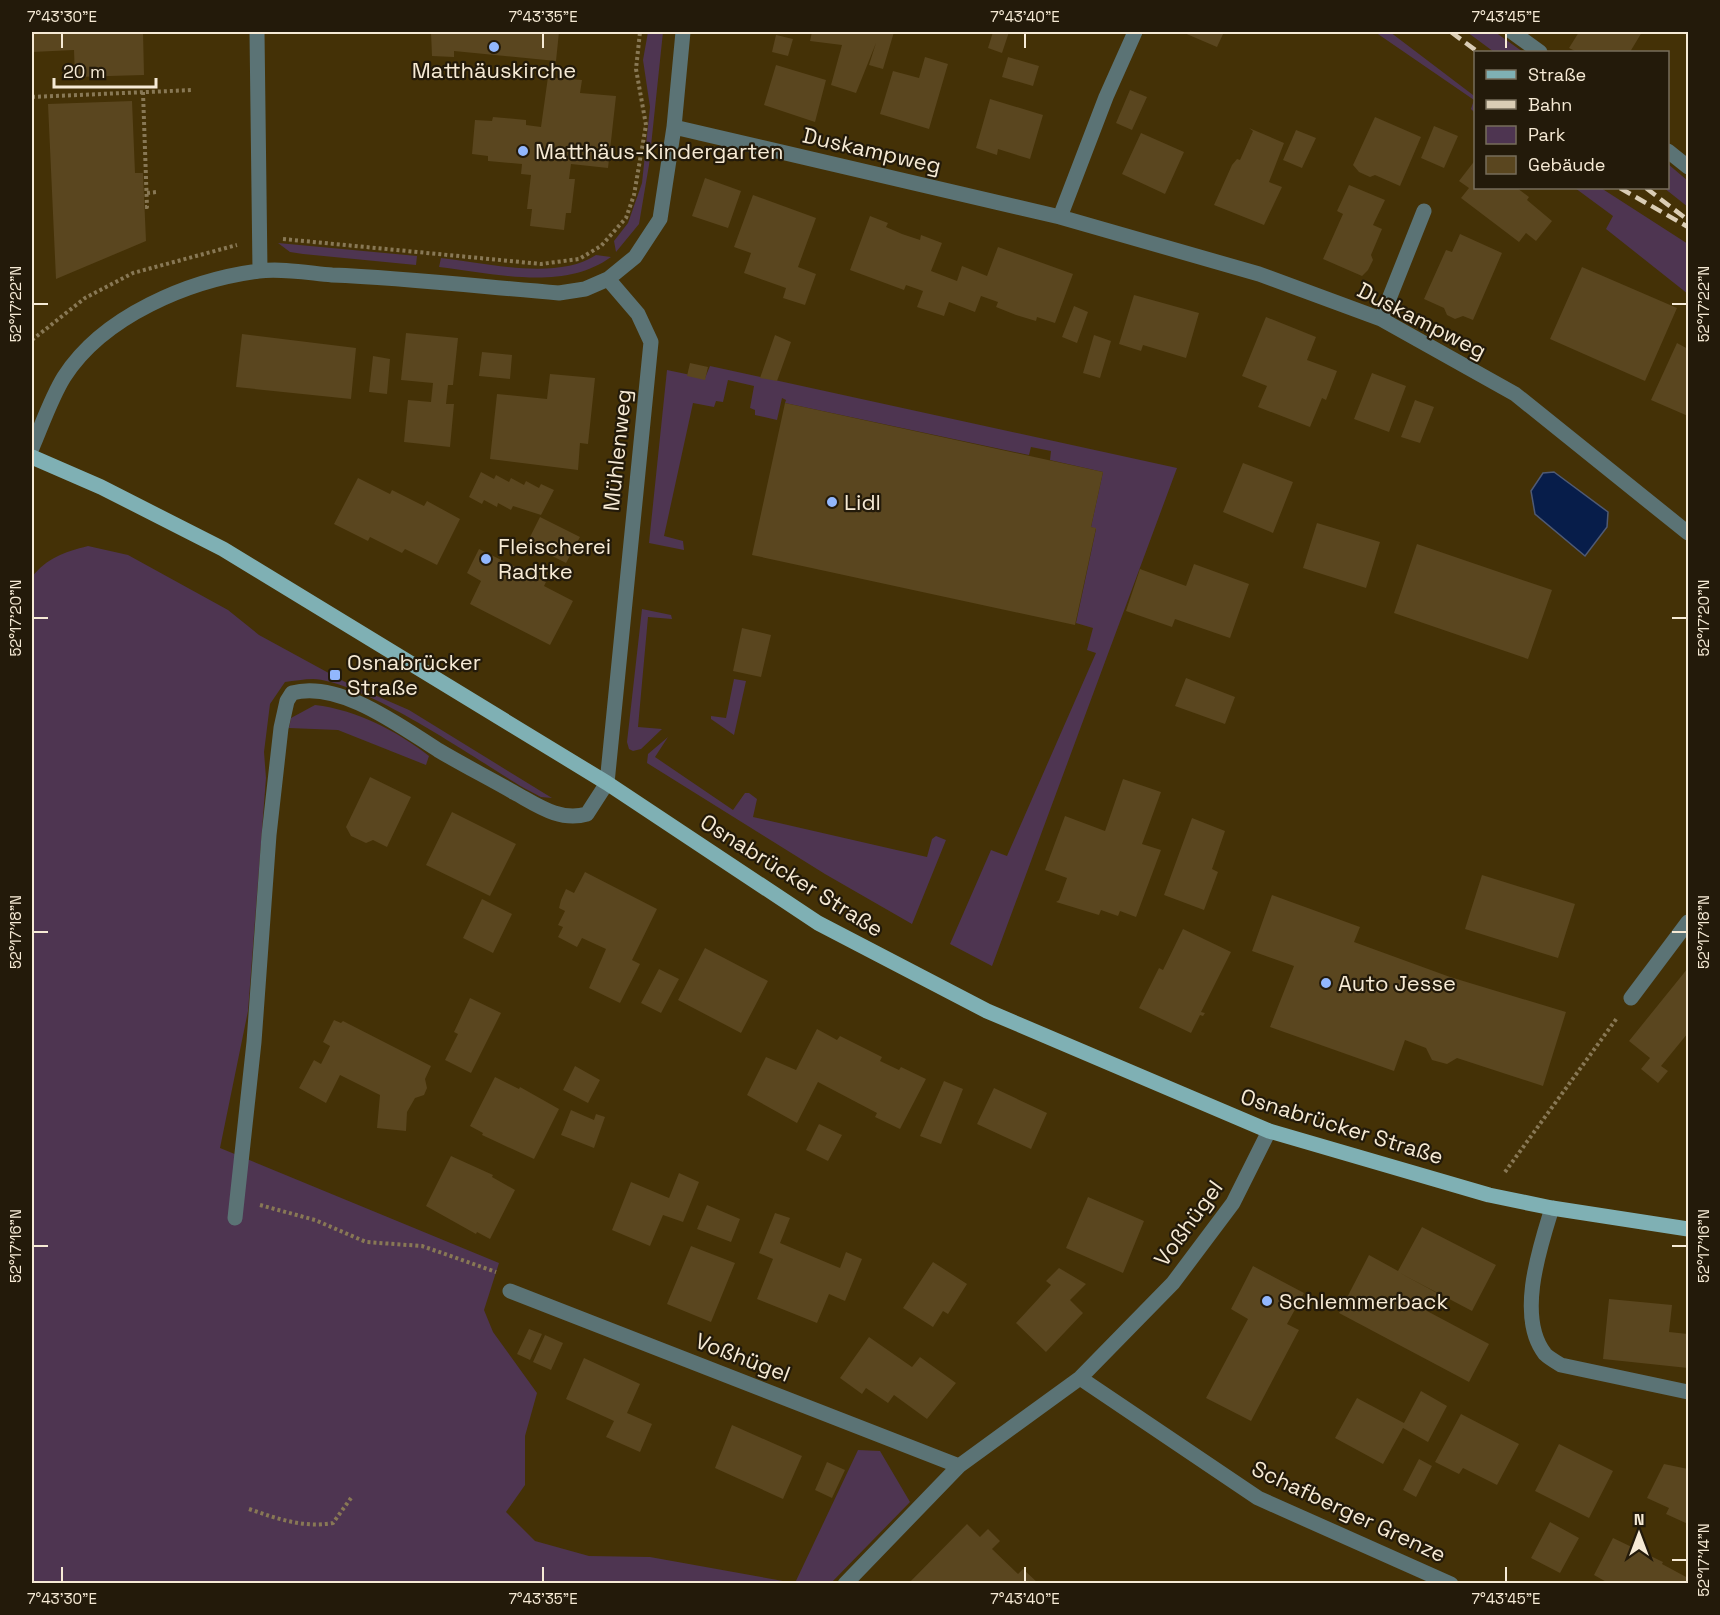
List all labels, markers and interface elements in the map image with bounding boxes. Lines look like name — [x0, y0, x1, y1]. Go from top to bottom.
text: 7°43'30"E — [27, 7, 97, 26]
text: 7°43'35"E — [508, 7, 578, 26]
text: 7°43'40"E — [990, 7, 1060, 26]
text: 7°43'45"E — [1472, 7, 1540, 26]
marker: Matthäuskirche — [487, 40, 501, 54]
scale bar — [54, 51, 156, 89]
legend — [1474, 51, 1669, 189]
place label: Matthäuskirche — [412, 56, 576, 84]
text: 20 m — [63, 60, 106, 83]
text: Straße — [1528, 63, 1586, 86]
text: Bahn — [1528, 93, 1572, 116]
street label: Duskampweg — [800, 120, 944, 180]
text: Park — [1528, 123, 1566, 146]
place label: Matthäus-Kindergarten — [535, 137, 784, 165]
marker: Matthäus-Kindergarten — [516, 144, 530, 158]
text: Gebäude — [1528, 153, 1606, 176]
text: 52°17'22"N — [6, 266, 25, 342]
text: 52°17'22"N — [1694, 266, 1713, 342]
street label: Duskampweg — [1353, 275, 1491, 365]
street label: Mühlenweg — [597, 388, 637, 512]
place label: Lidl — [844, 488, 881, 516]
marker: Lidl — [825, 495, 839, 509]
place label: Fleischerei Radtke — [498, 532, 611, 585]
marker: Fleischerei Radtke — [479, 552, 493, 566]
text: 52°17'20"N — [6, 579, 25, 657]
text: 52°17'20"N — [1694, 579, 1713, 657]
place label: Osnabrücker Straße — [347, 648, 481, 701]
marker: Osnabrücker Straße — [328, 668, 342, 682]
street label: Osnabrücker Straße — [695, 807, 889, 943]
text: 52°17'18"N — [6, 895, 25, 969]
text: 52°17'18"N — [1694, 895, 1713, 969]
place label: Auto Jesse — [1338, 969, 1456, 997]
marker: Auto Jesse — [1319, 976, 1333, 990]
street label: Osnabrücker Straße — [1237, 1082, 1447, 1170]
street label: Voßhügel — [1147, 1175, 1229, 1271]
text: 52°17'16"N — [6, 1209, 25, 1283]
text: 52°17'16"N — [1694, 1209, 1713, 1283]
place label: Schlemmerback — [1279, 1287, 1448, 1315]
marker: Schlemmerback — [1260, 1294, 1274, 1308]
street label: Voßhügel — [692, 1326, 794, 1388]
street label: Schafberger Grenze — [1247, 1454, 1451, 1568]
north arrow — [1609, 1504, 1669, 1564]
text: N — [1634, 1509, 1644, 1530]
text: 52°17'14"N — [1694, 1523, 1713, 1597]
text: 7°43'30"E — [27, 1589, 97, 1608]
text: 7°43'35"E — [508, 1589, 578, 1608]
text: 7°43'40"E — [990, 1589, 1060, 1608]
text: 7°43'45"E — [1472, 1589, 1540, 1608]

